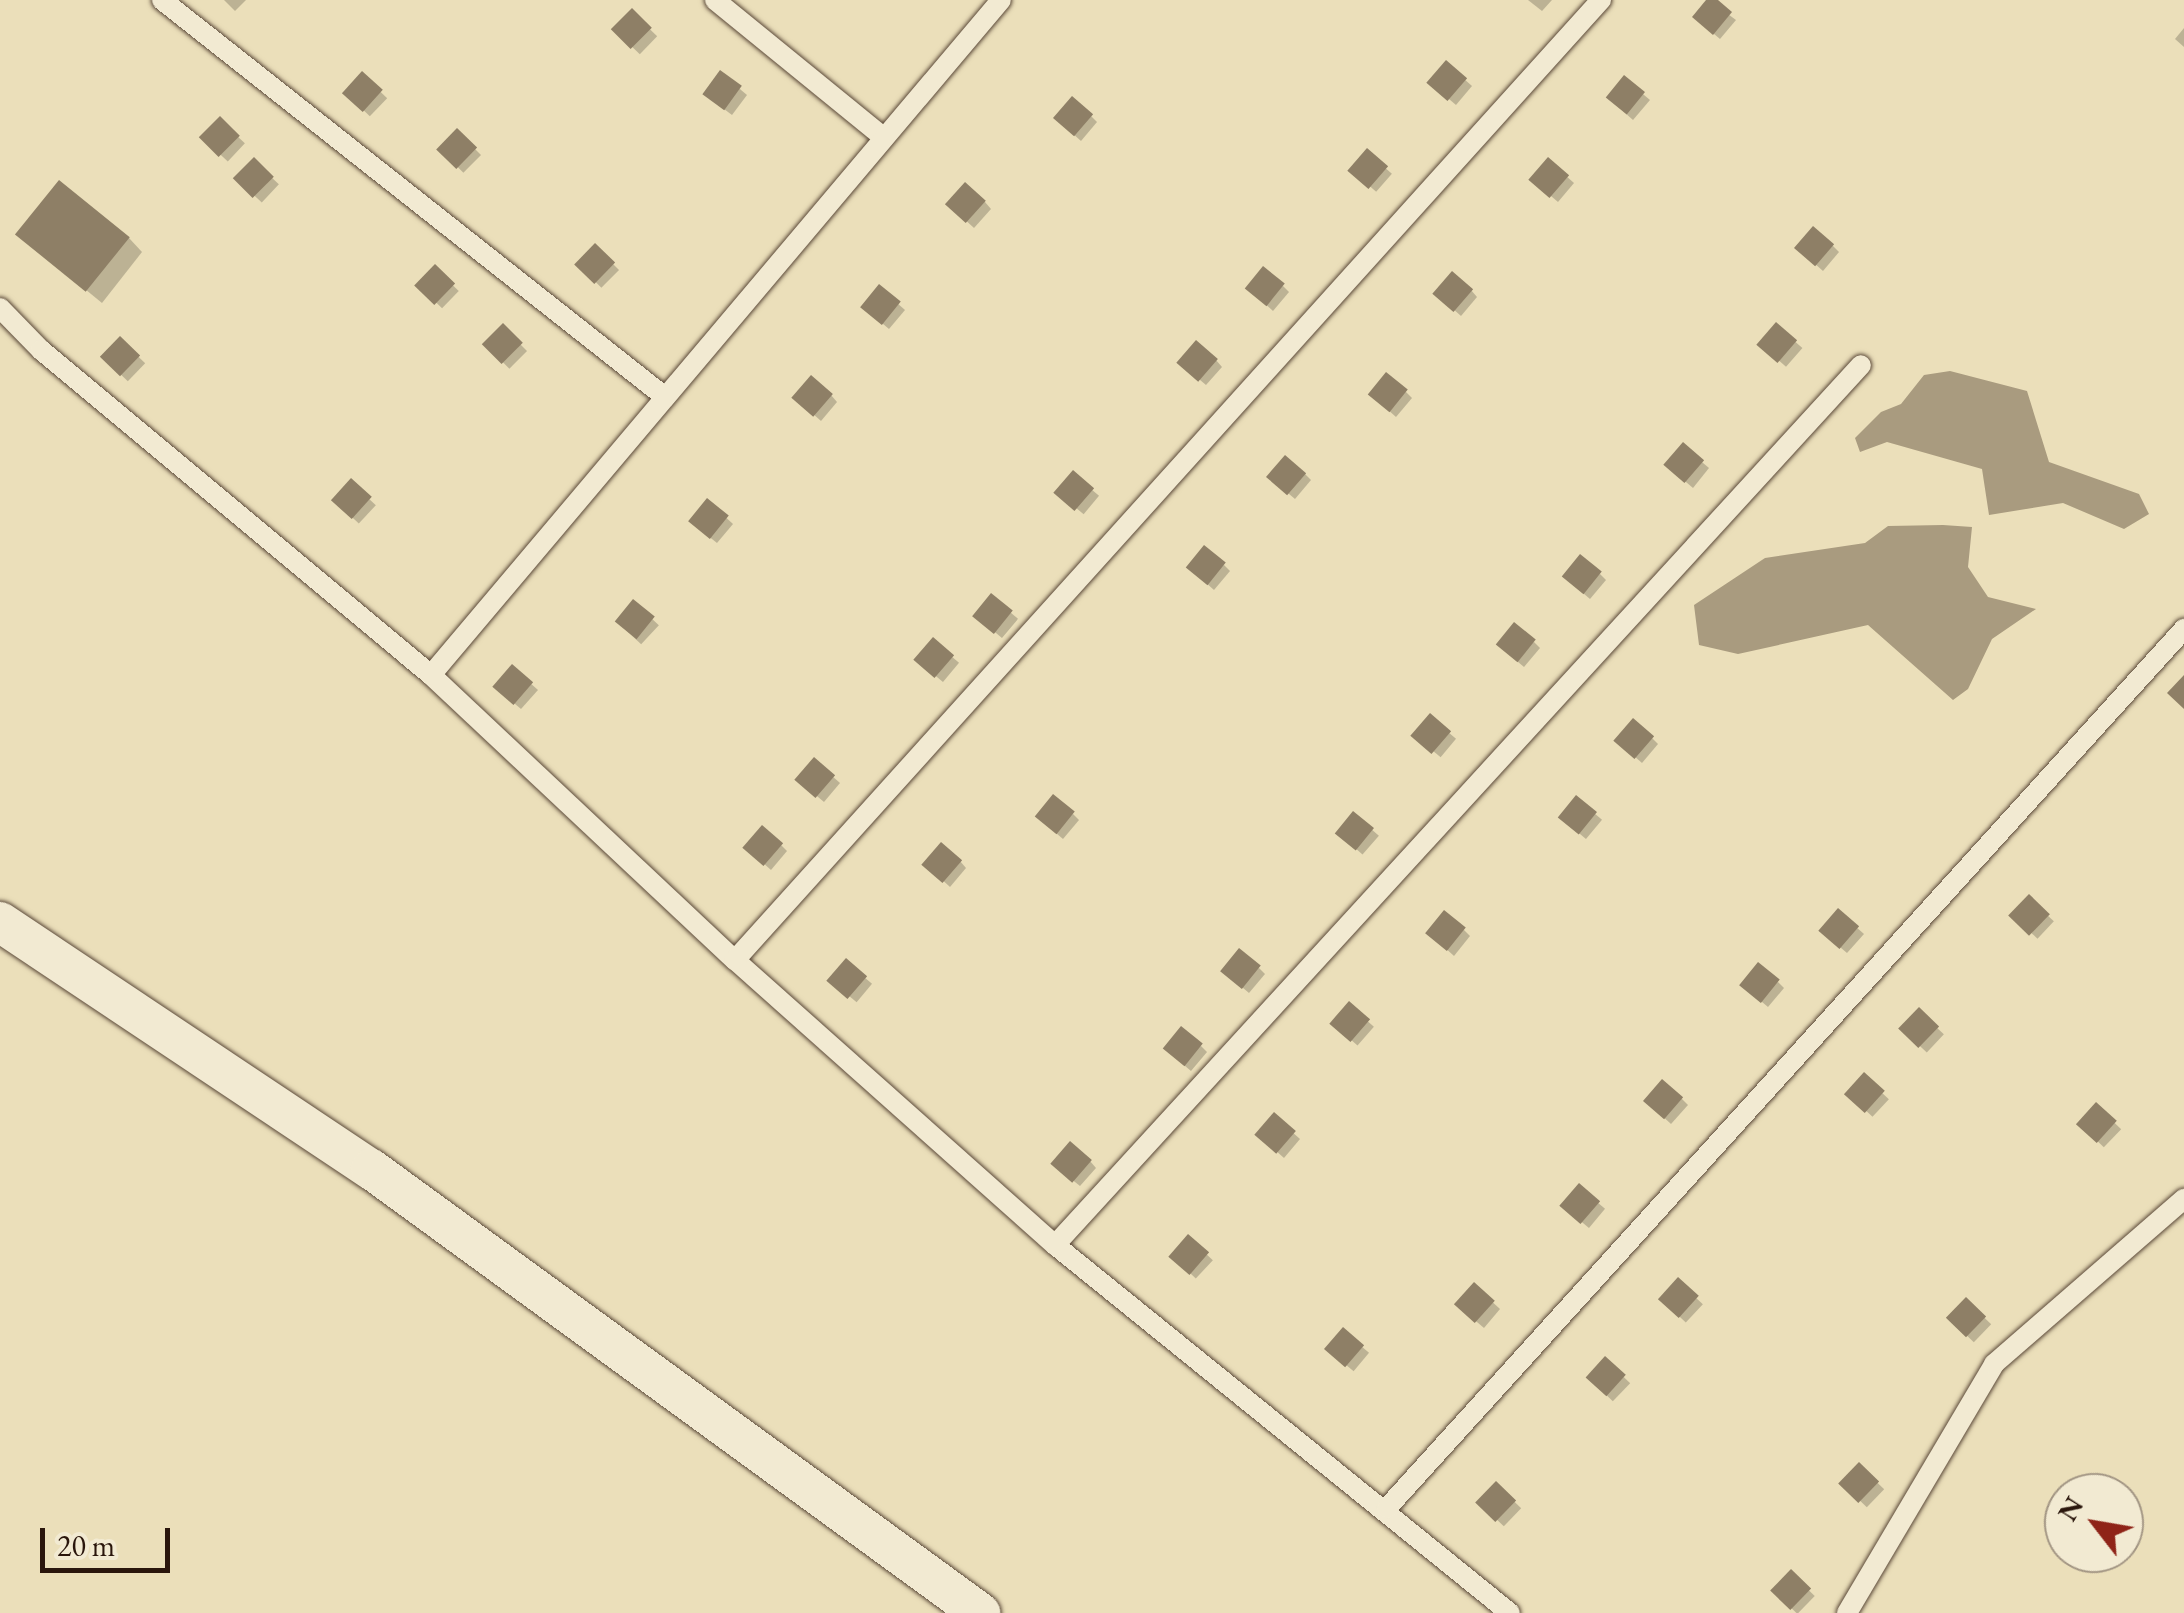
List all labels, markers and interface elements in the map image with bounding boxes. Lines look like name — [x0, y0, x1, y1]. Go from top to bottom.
north arrow — [2044, 1473, 2144, 1573]
text: N — [2049, 1490, 2091, 1528]
scale bar — [45, 1508, 175, 1570]
text: 20 m — [57, 1526, 115, 1565]

